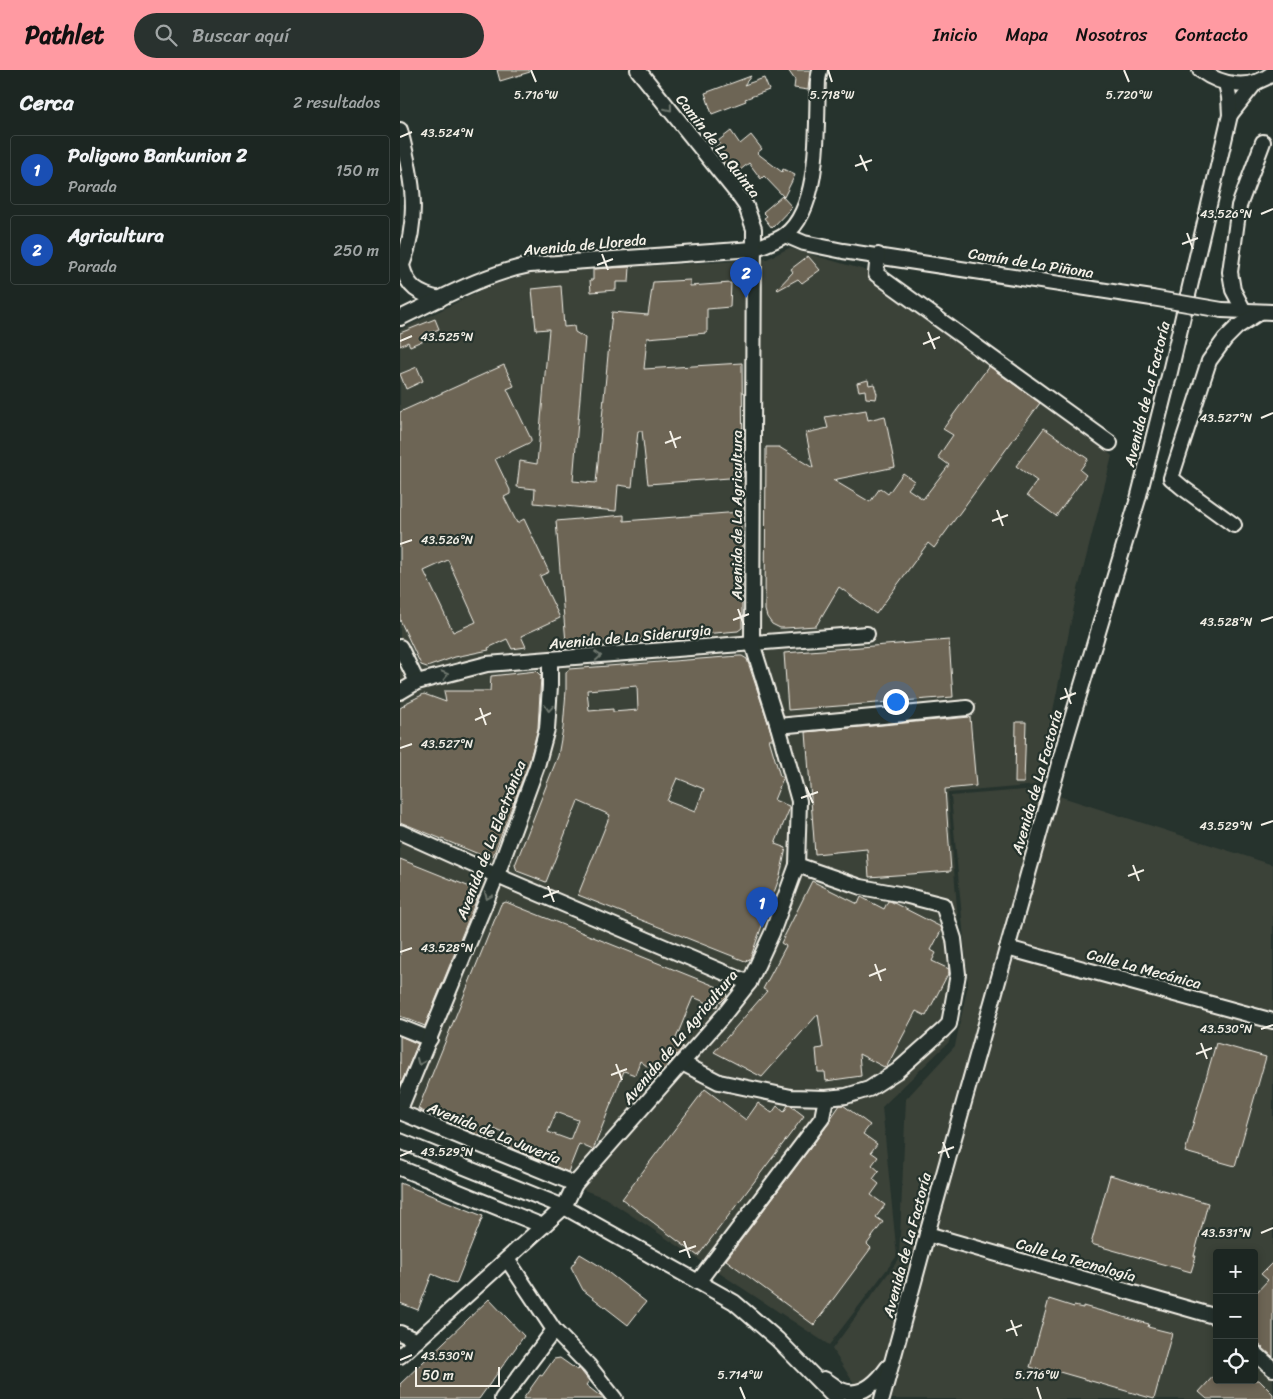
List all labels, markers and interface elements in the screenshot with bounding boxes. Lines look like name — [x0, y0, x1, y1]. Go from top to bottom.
search box — [134, 13, 484, 58]
text: Pathlet — [25, 14, 104, 56]
text: Buscar aquí — [192, 19, 289, 52]
text: Inicio — [933, 19, 978, 51]
text: Mapa — [1006, 19, 1048, 51]
text: Nosotros — [1076, 19, 1147, 51]
text: Contacto — [1175, 19, 1248, 51]
icon: search — [152, 21, 180, 49]
text: Cerca — [20, 84, 74, 122]
text: 5.716°W — [514, 84, 559, 106]
text: 5.718°W — [810, 84, 855, 106]
text: 5.720°W — [1106, 84, 1153, 106]
text: 2 resultados — [293, 88, 380, 117]
street label: Camín de La Quinta — [669, 88, 767, 204]
one-way arrow — [663, 102, 671, 111]
text: 43.524°N — [421, 122, 474, 144]
text: Poligono Bankunion 2 — [68, 139, 247, 172]
text: 1 — [34, 156, 40, 185]
text: 150 m — [336, 156, 379, 185]
text: Parada — [68, 172, 117, 201]
text: 43.526°N — [1200, 203, 1253, 225]
text: Agricultura — [68, 219, 164, 252]
street label: Avenida de Lloreda — [521, 227, 648, 263]
text: 2 — [32, 236, 42, 265]
text: 250 m — [333, 236, 379, 265]
street label: Camín de La Piñona — [966, 240, 1096, 286]
text: Parada — [68, 252, 117, 281]
pin: 2 — [730, 257, 762, 298]
street label: Avenida de La Factoría — [1116, 318, 1178, 470]
text: 43.525°N — [421, 326, 474, 348]
text: 43.527°N — [1200, 407, 1253, 429]
street label: Avenida de La Agricultura — [724, 430, 750, 601]
text: 43.526°N — [421, 529, 474, 551]
text: 43.528°N — [1200, 611, 1253, 633]
street label: Avenida de La Siderurgia — [547, 617, 713, 657]
one-way arrow — [595, 650, 603, 661]
one-way arrow — [441, 670, 450, 681]
your location — [883, 689, 909, 715]
one-way arrow — [543, 705, 554, 713]
street label: Avenida de La Factoría — [1004, 706, 1070, 858]
text: 43.527°N — [421, 733, 474, 755]
street label: Avenida de La Electrónica — [448, 756, 533, 924]
text: 43.529°N — [1200, 815, 1253, 837]
pin: 1 — [746, 887, 778, 928]
one-way arrow — [484, 891, 495, 900]
text: 43.528°N — [421, 937, 474, 959]
street label: Calle La Mecánica — [1084, 941, 1205, 997]
street label: Avenida de La Agricultura — [615, 963, 745, 1111]
text: 43.530°N — [1200, 1018, 1253, 1040]
one-way arrow — [415, 1057, 426, 1066]
street label: Avenida de La Juvería — [423, 1094, 565, 1172]
text: 43.529°N — [421, 1141, 474, 1163]
street label: Avenida de La Factoría — [875, 1169, 939, 1321]
text: 43.531°N — [1201, 1222, 1252, 1244]
street label: Calle La Tecnología — [1013, 1231, 1139, 1290]
map controls — [1213, 1249, 1258, 1384]
button: + — [1213, 1249, 1258, 1294]
button: − — [1213, 1294, 1258, 1339]
button: locate — [1213, 1339, 1258, 1384]
text: 43.530°N — [421, 1345, 474, 1367]
text: 50 m — [422, 1363, 454, 1388]
scale bar — [415, 1364, 500, 1387]
text: 5.714°W — [718, 1364, 763, 1386]
text: 5.716°W — [1015, 1364, 1060, 1386]

